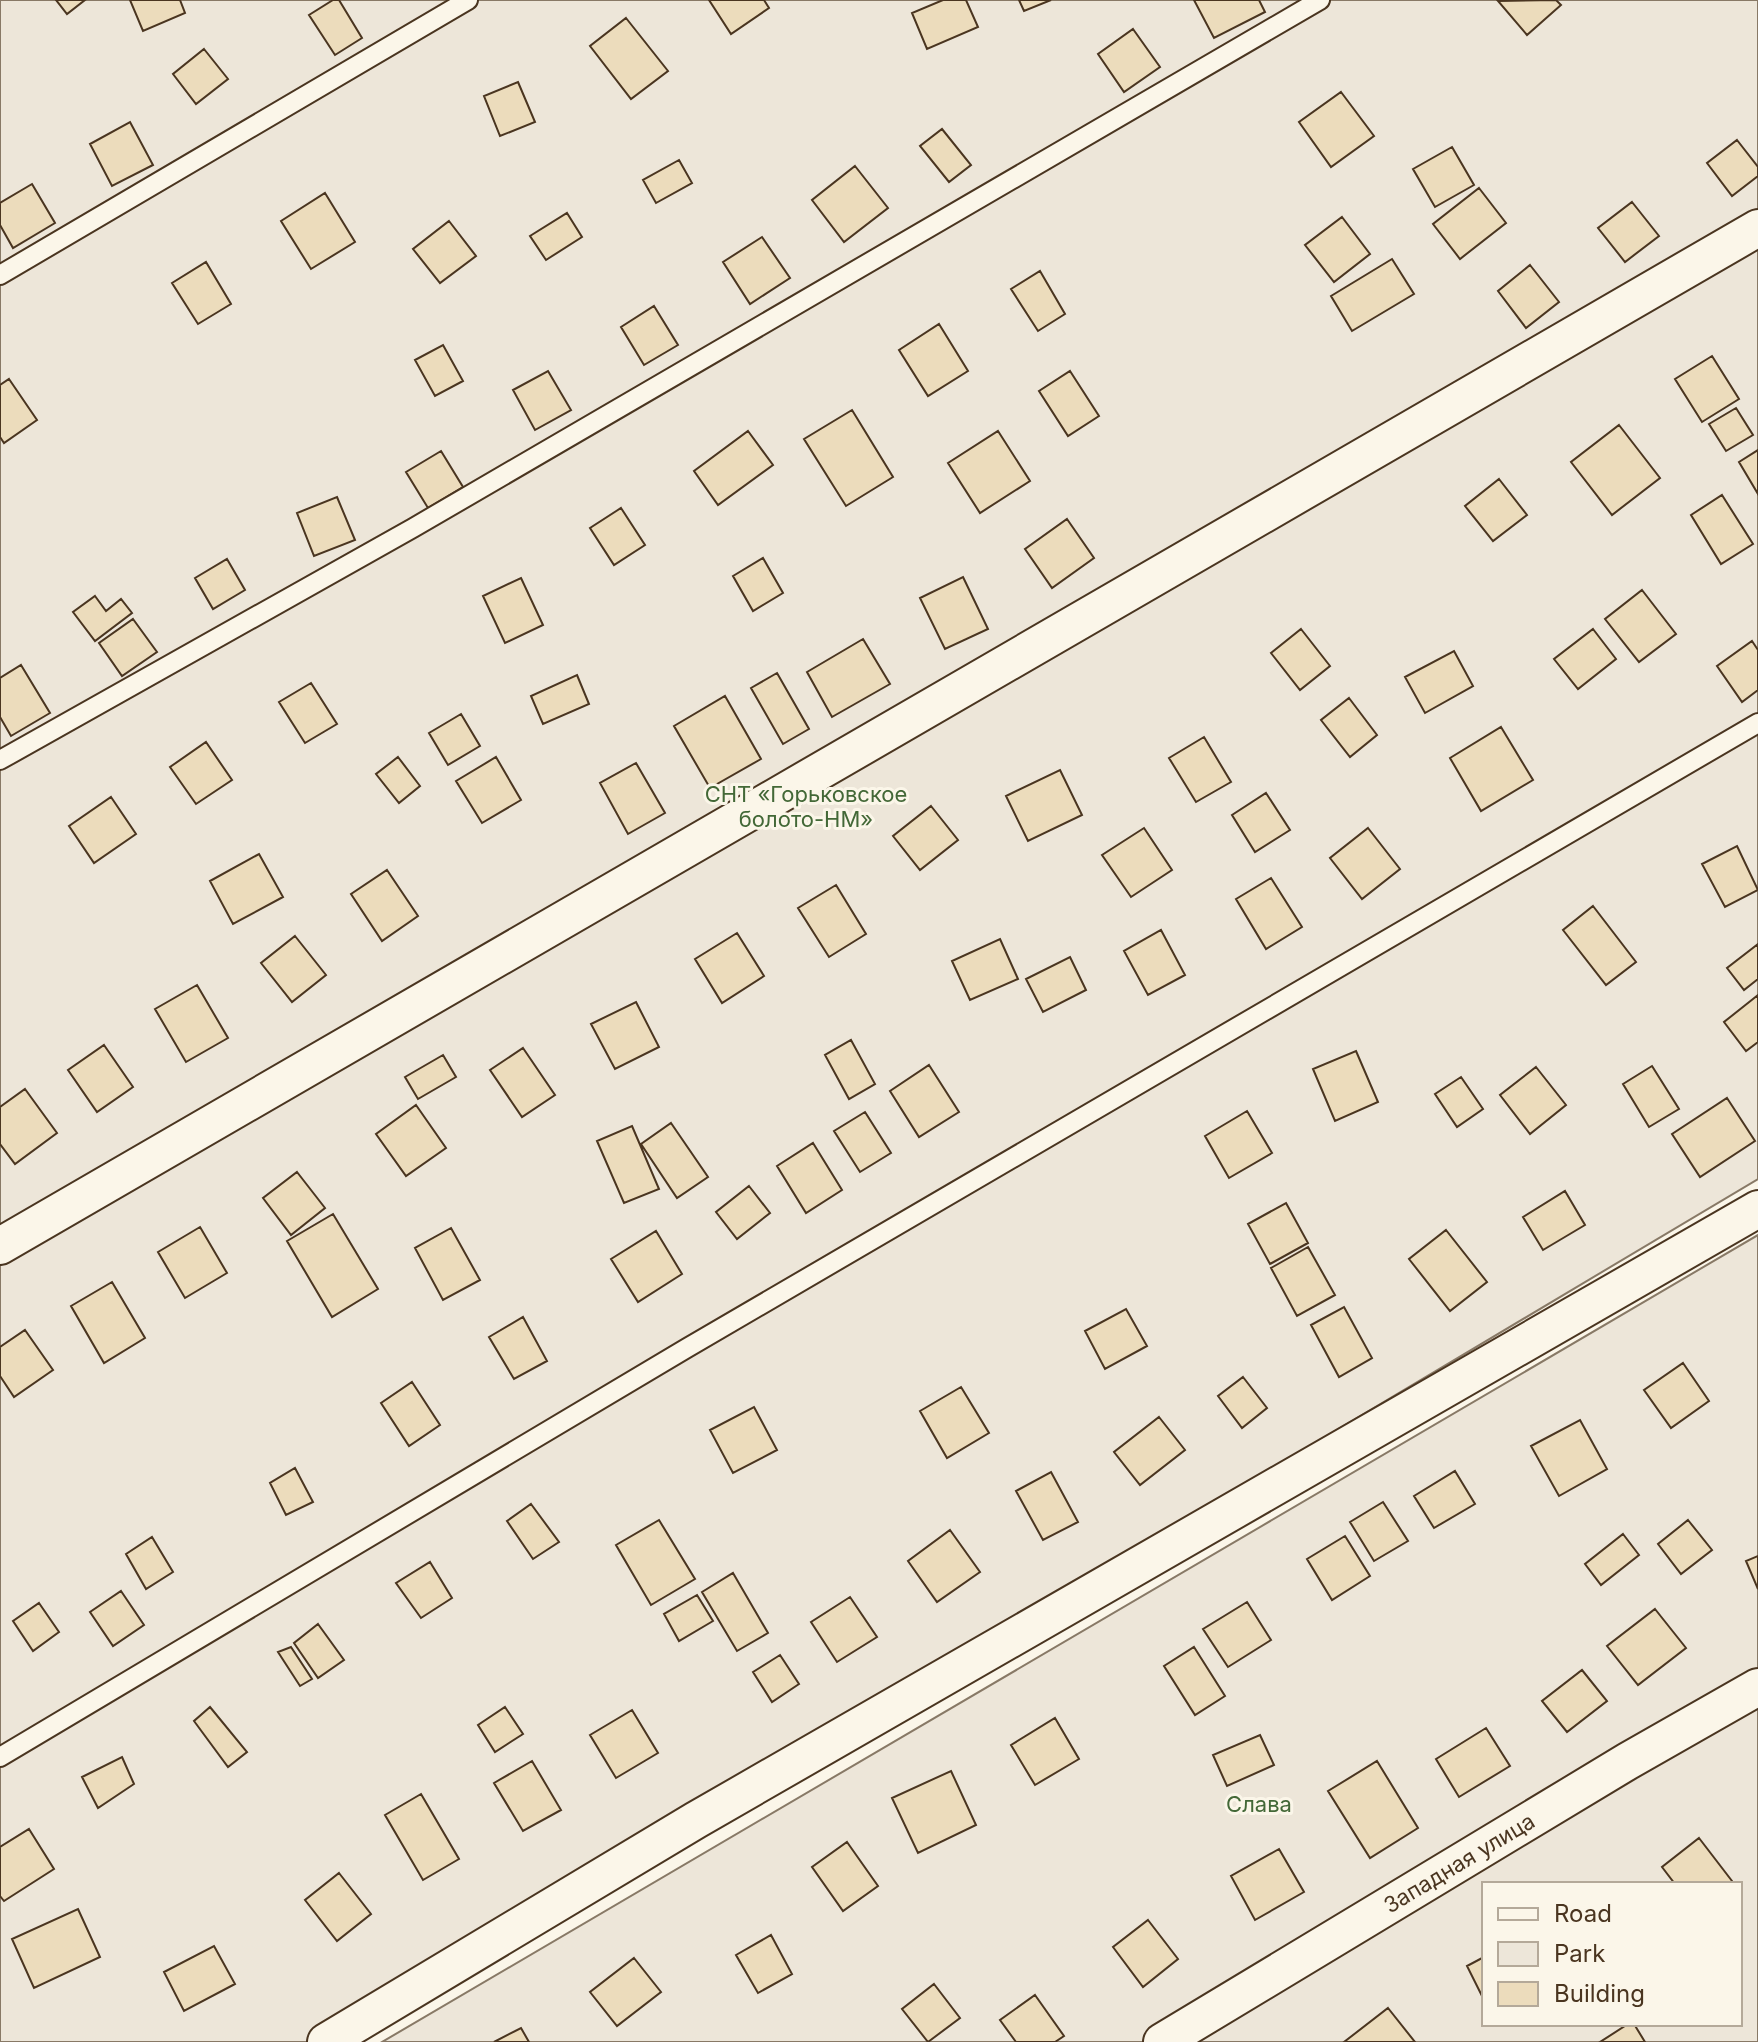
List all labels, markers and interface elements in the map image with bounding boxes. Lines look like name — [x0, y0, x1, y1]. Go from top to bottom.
park label: СНТ «Горьковское болото-НМ» — [705, 781, 907, 832]
park label: Слава — [1226, 1791, 1292, 1817]
street label: Западная улица — [1379, 1808, 1539, 1918]
legend — [1482, 1882, 1742, 2026]
text: Road — [1554, 1899, 1612, 1928]
text: Park — [1554, 1939, 1605, 1968]
text: Building — [1554, 1979, 1645, 2008]

